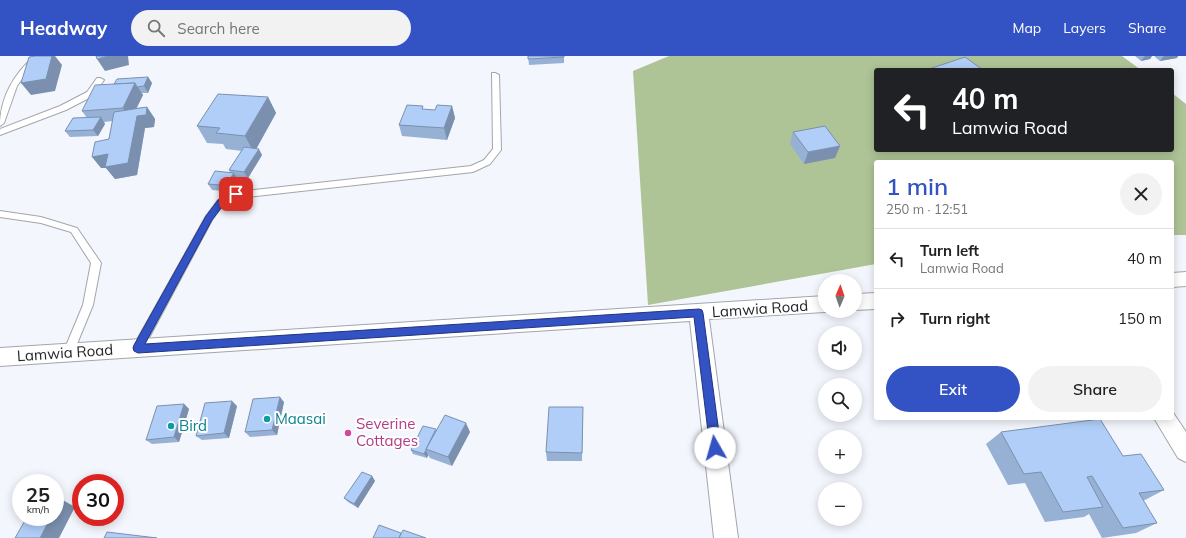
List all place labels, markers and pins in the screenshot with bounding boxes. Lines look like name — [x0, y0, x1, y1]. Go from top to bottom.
pin — [219, 177, 253, 211]
place label: Maasai — [275, 409, 326, 428]
marker: Maasai — [262, 414, 272, 424]
place label: Severine Cottages — [356, 414, 418, 450]
place label: Bird — [179, 416, 207, 435]
marker: Bird — [166, 421, 176, 431]
marker: Severine Cottages — [343, 428, 353, 438]

